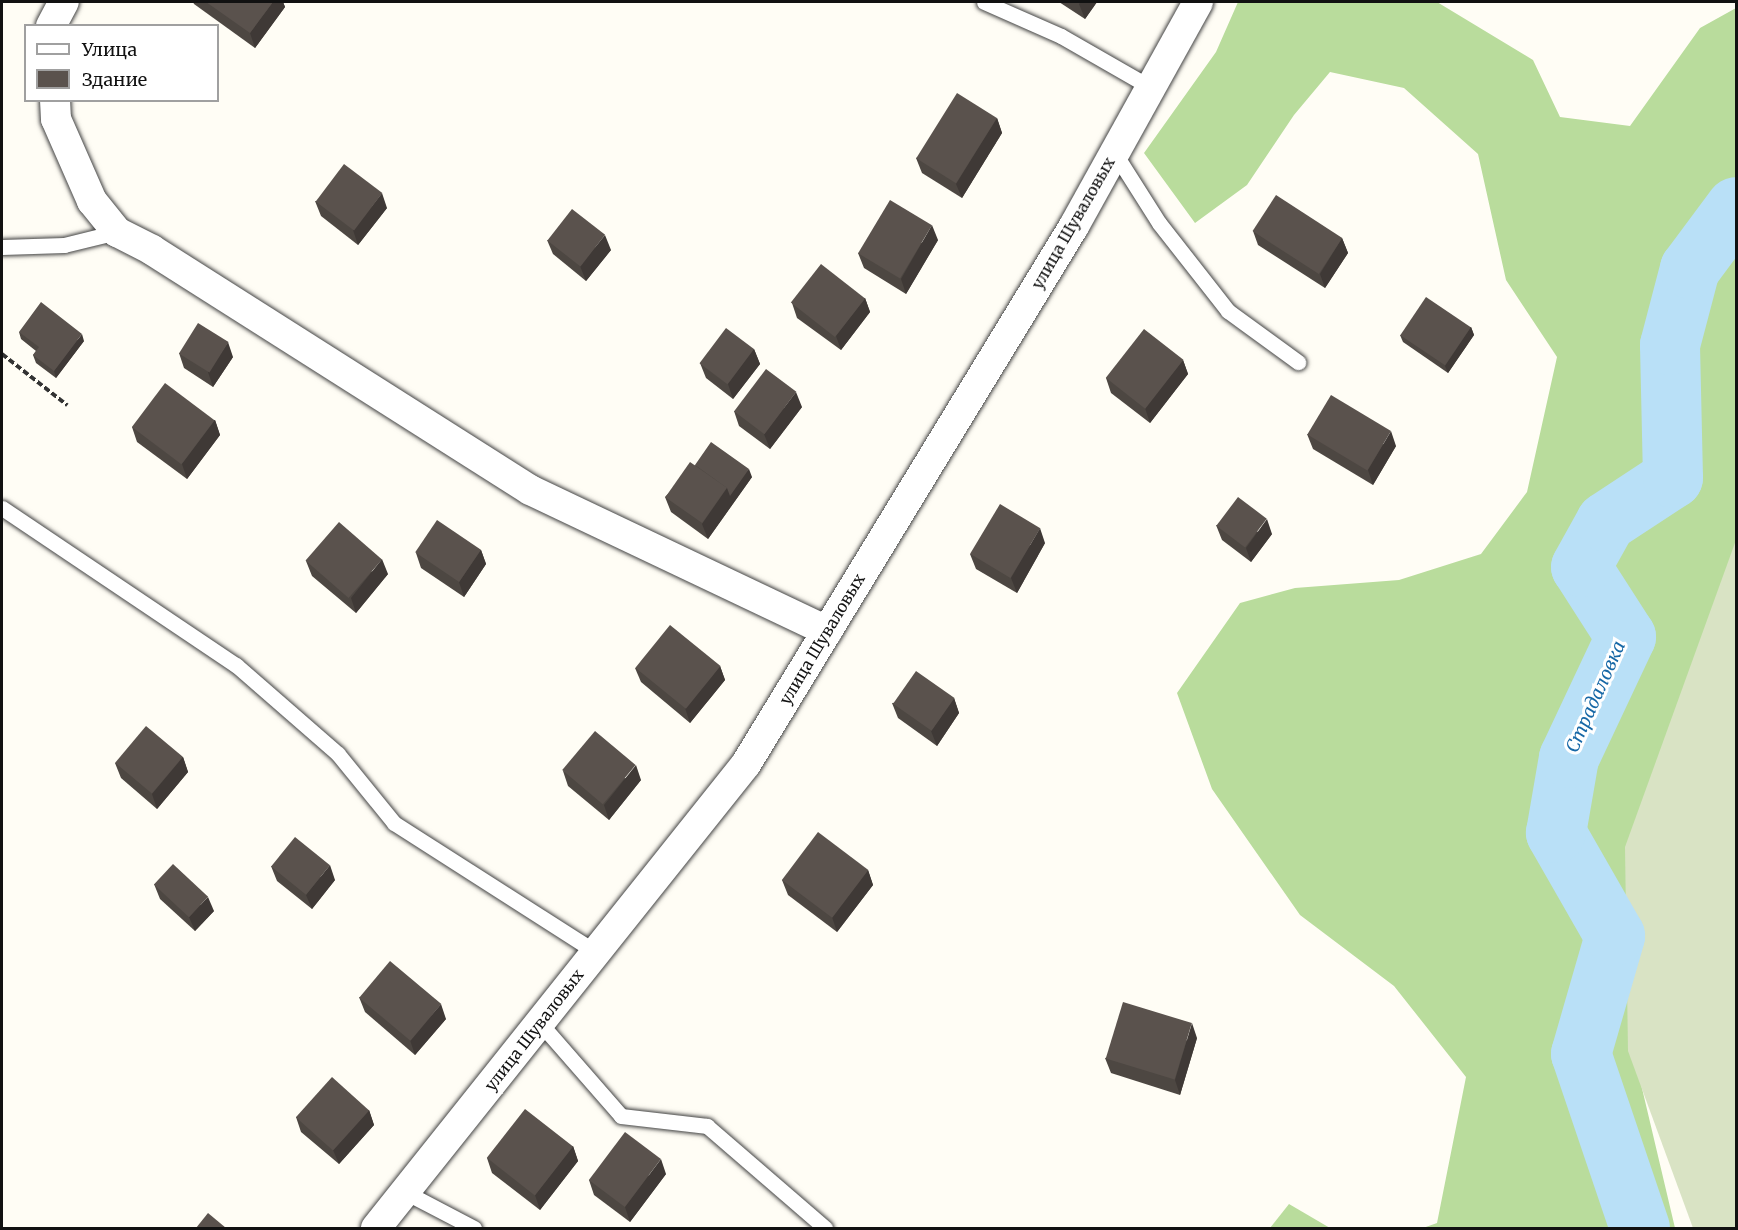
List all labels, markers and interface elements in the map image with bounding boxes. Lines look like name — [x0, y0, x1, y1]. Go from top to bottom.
legend — [24, 24, 219, 102]
text: Улица — [82, 38, 137, 61]
text: Здание — [82, 68, 147, 91]
street label: улица Шуваловых — [1027, 154, 1119, 292]
street label: улица Шуваловых — [775, 570, 869, 708]
water label: Страдаловка — [1562, 638, 1630, 756]
street label: улица Шуваловых — [481, 965, 587, 1095]

